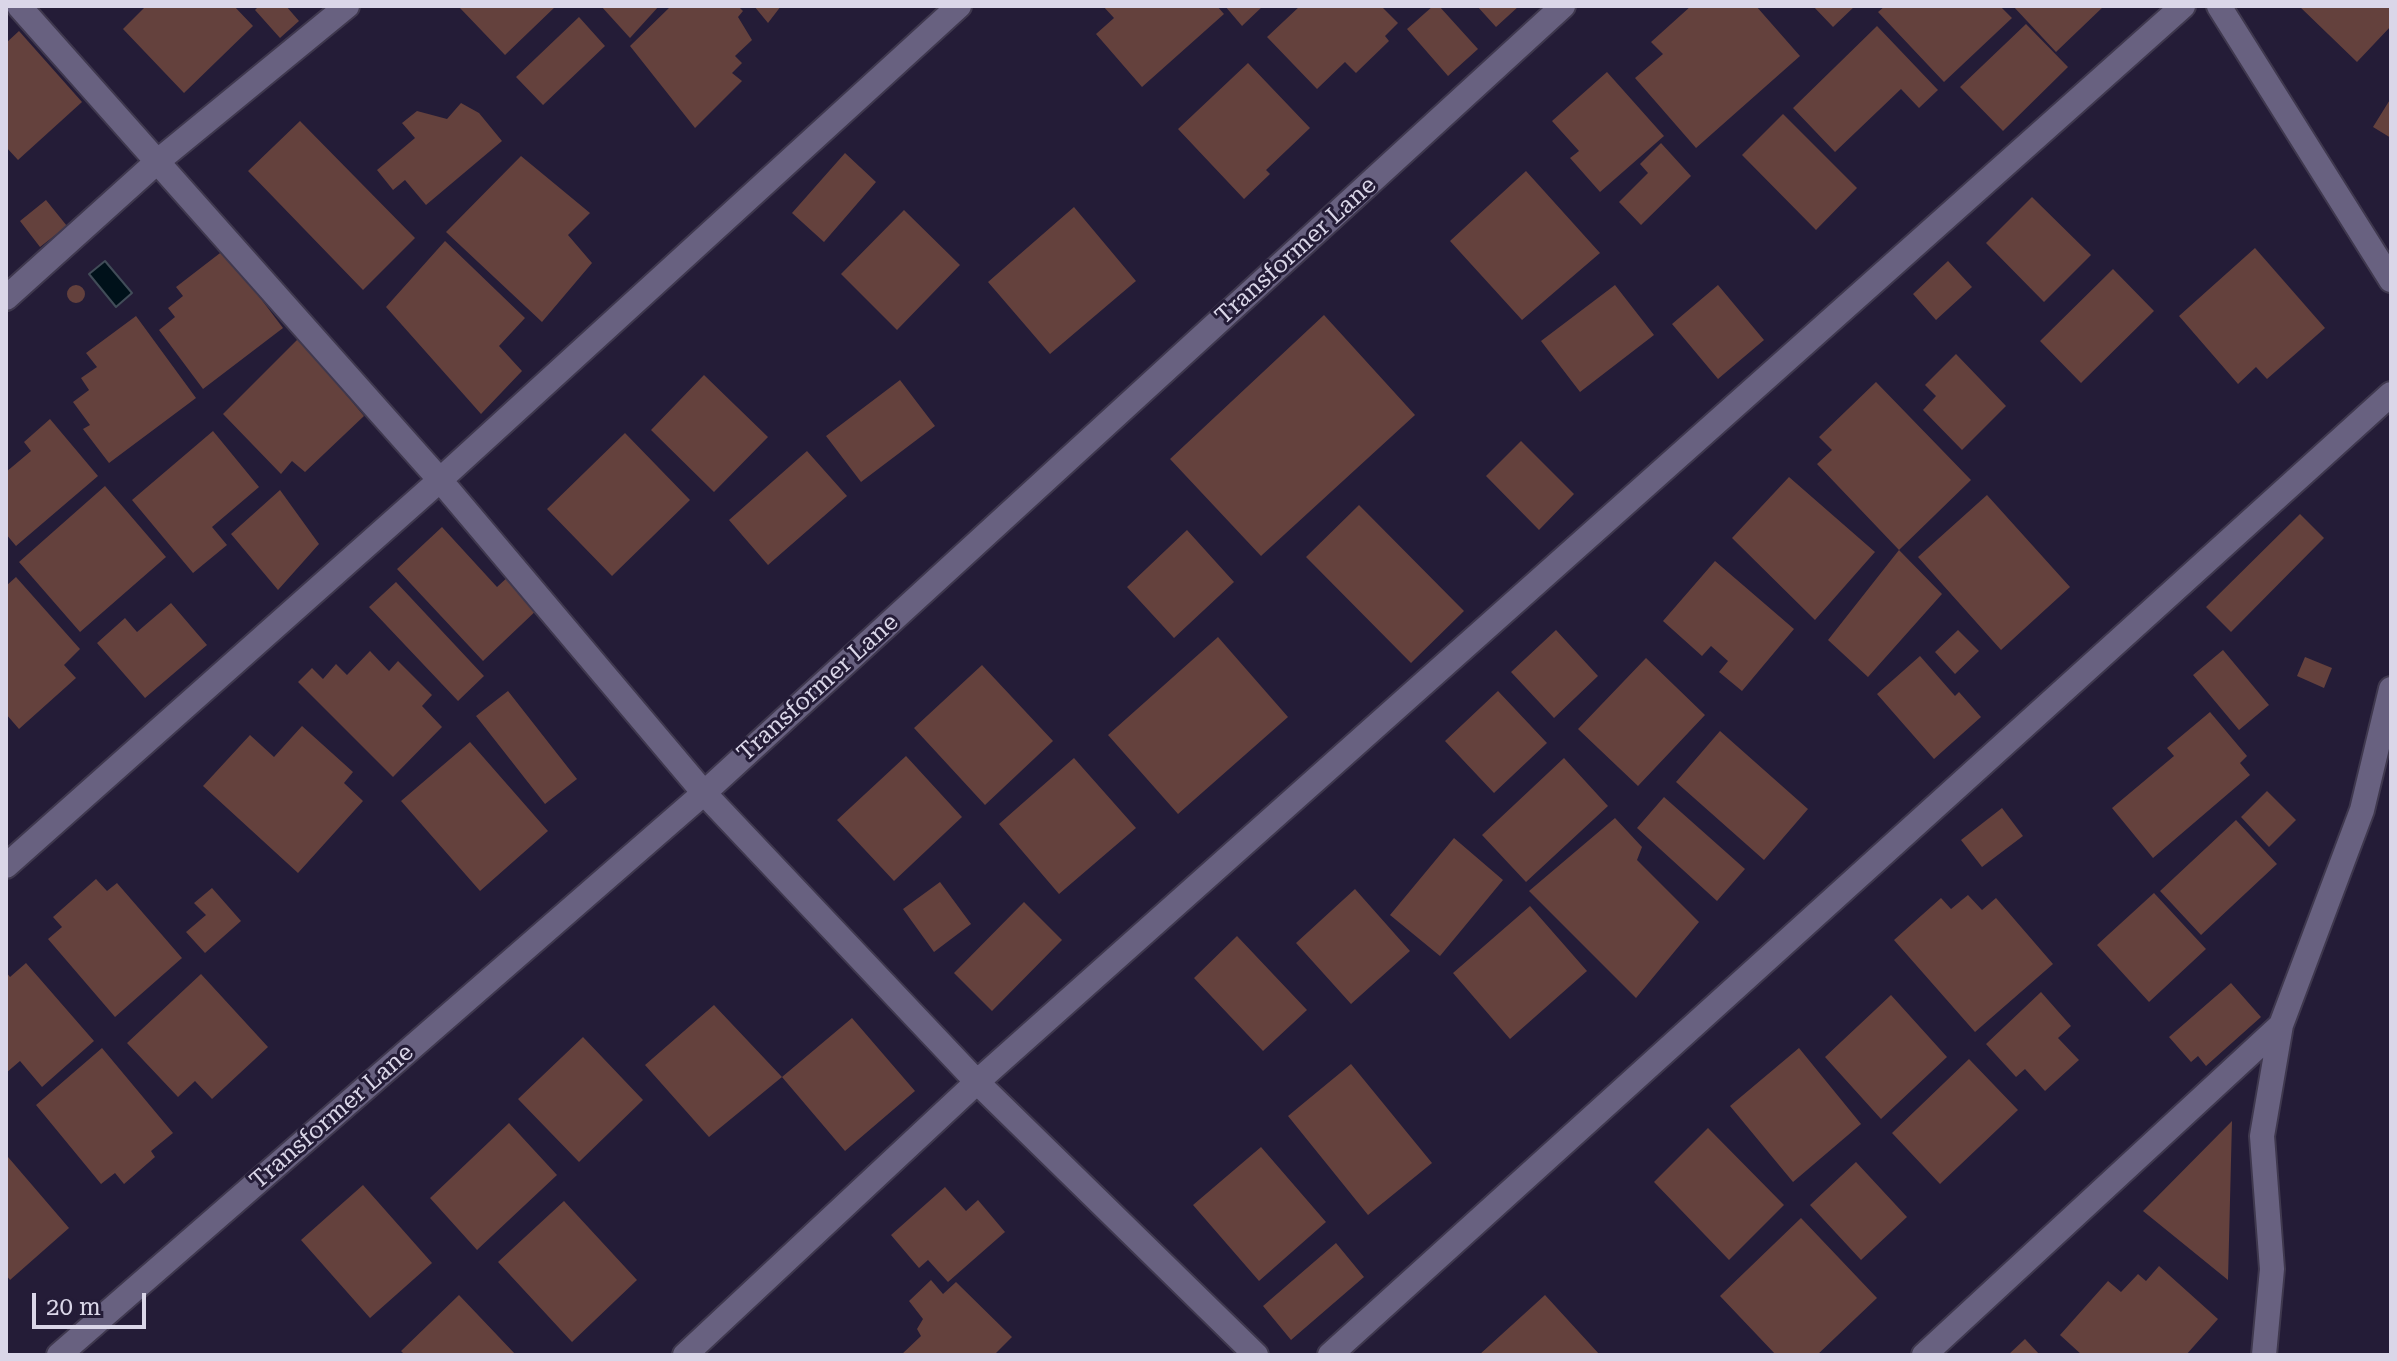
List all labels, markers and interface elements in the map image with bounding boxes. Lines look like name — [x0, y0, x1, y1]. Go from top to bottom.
street label: Transformer Lane — [1210, 171, 1382, 331]
street label: Transformer Lane — [732, 608, 904, 768]
street label: Transformer Lane — [245, 1038, 419, 1196]
scale bar — [36, 1277, 150, 1327]
text: 20 m — [46, 1293, 101, 1321]

